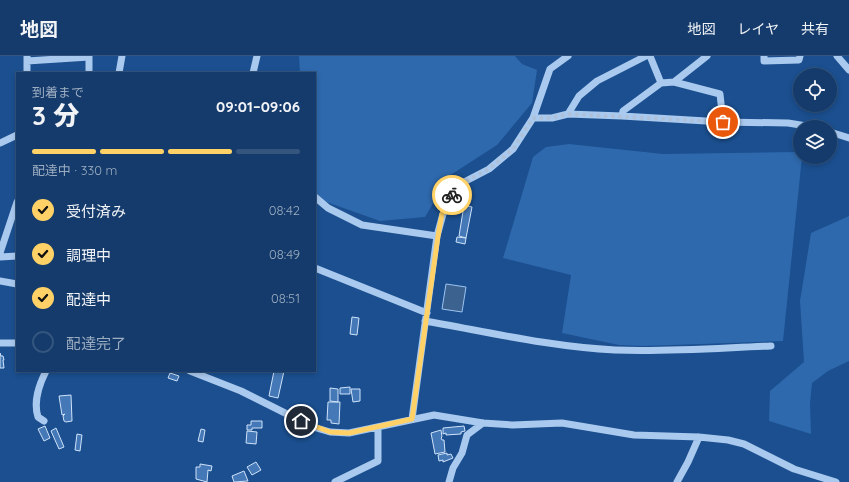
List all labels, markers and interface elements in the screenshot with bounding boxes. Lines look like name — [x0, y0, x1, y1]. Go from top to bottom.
text: 地図 — [20, 17, 58, 41]
text: 地図 — [687, 20, 715, 38]
text: レイヤ — [737, 20, 779, 38]
text: 共有 — [801, 20, 829, 38]
map controls — [793, 68, 837, 164]
button: locate — [793, 68, 837, 112]
text: 到着まで — [32, 84, 84, 100]
text: 09:01–09:06 — [216, 97, 300, 116]
text: 3 分 — [32, 99, 79, 132]
pin — [706, 105, 740, 139]
icon: bag — [712, 111, 734, 133]
button: layers — [793, 120, 837, 164]
text: 配達中 · 330 m — [32, 162, 117, 178]
courier — [432, 175, 472, 215]
icon: bike — [441, 184, 463, 206]
icon: check — [32, 199, 54, 221]
text: 受付済み — [66, 202, 126, 221]
text: 08:42 — [269, 202, 300, 218]
icon: check — [32, 243, 54, 265]
text: 調理中 — [66, 246, 111, 265]
text: 08:49 — [269, 246, 300, 262]
icon: check — [32, 287, 54, 309]
text: 配達中 — [66, 290, 111, 309]
text: 08:51 — [271, 290, 300, 306]
text: 配達完了 — [66, 334, 126, 353]
pin — [284, 404, 318, 438]
icon: home — [290, 410, 312, 432]

